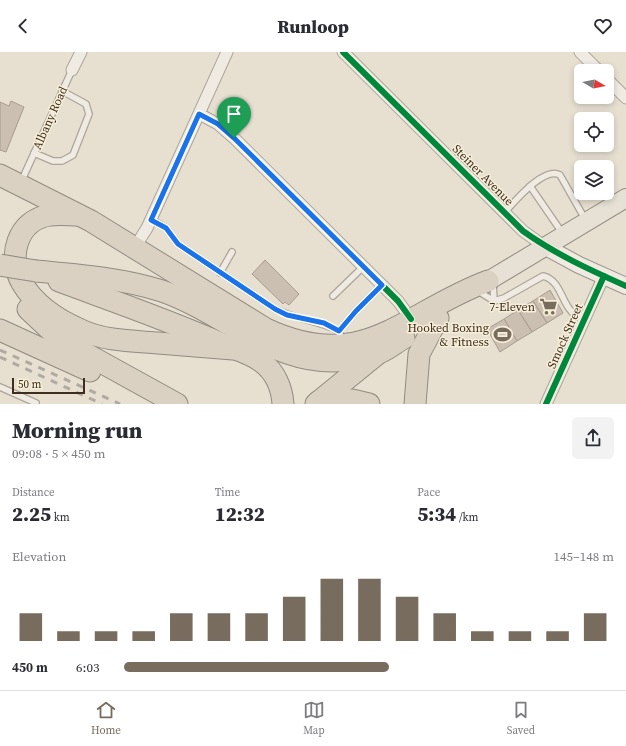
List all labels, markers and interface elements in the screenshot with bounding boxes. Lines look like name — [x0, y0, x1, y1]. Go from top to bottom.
text: Runloop — [277, 14, 349, 39]
icon: back — [12, 15, 34, 37]
icon: heart — [592, 15, 614, 37]
north arrow — [574, 64, 614, 104]
map controls — [574, 64, 614, 200]
street label: Albany Road — [29, 84, 71, 152]
pin — [217, 97, 251, 138]
icon: arrive — [223, 103, 245, 125]
button: locate — [574, 112, 614, 152]
street label: Steiner Avenue — [449, 141, 517, 209]
button: layers — [574, 160, 614, 200]
supermarket icon: 7-Eleven — [538, 297, 558, 317]
place label: 7-Eleven — [489, 299, 535, 315]
street label: Smock Street — [544, 301, 587, 371]
place label: Hooked Boxing & Fitness — [407, 320, 489, 350]
sports icon: Hooked Boxing & Fitness — [492, 325, 512, 345]
scale bar — [12, 376, 85, 395]
text: 50 m — [18, 377, 41, 392]
text: Morning run — [12, 415, 142, 445]
button: share — [572, 417, 614, 459]
text: 09:08 · 5 × 450 m — [12, 445, 106, 462]
text: Distance — [12, 485, 55, 500]
text: Time — [215, 485, 240, 500]
text: Pace — [417, 485, 440, 500]
text: 2.25 — [12, 500, 51, 528]
text: 12:32 — [215, 500, 265, 528]
text: 5:34 — [417, 500, 456, 528]
text: km — [51, 510, 70, 525]
text: /km — [456, 510, 479, 525]
text: Elevation — [12, 548, 66, 565]
text: 145–148 m — [554, 548, 614, 565]
text: 450 m — [12, 659, 48, 676]
text: 6:03 — [76, 659, 99, 676]
tab: Home — [91, 699, 121, 738]
tab: Map — [303, 699, 325, 738]
tab: Saved — [507, 699, 535, 738]

